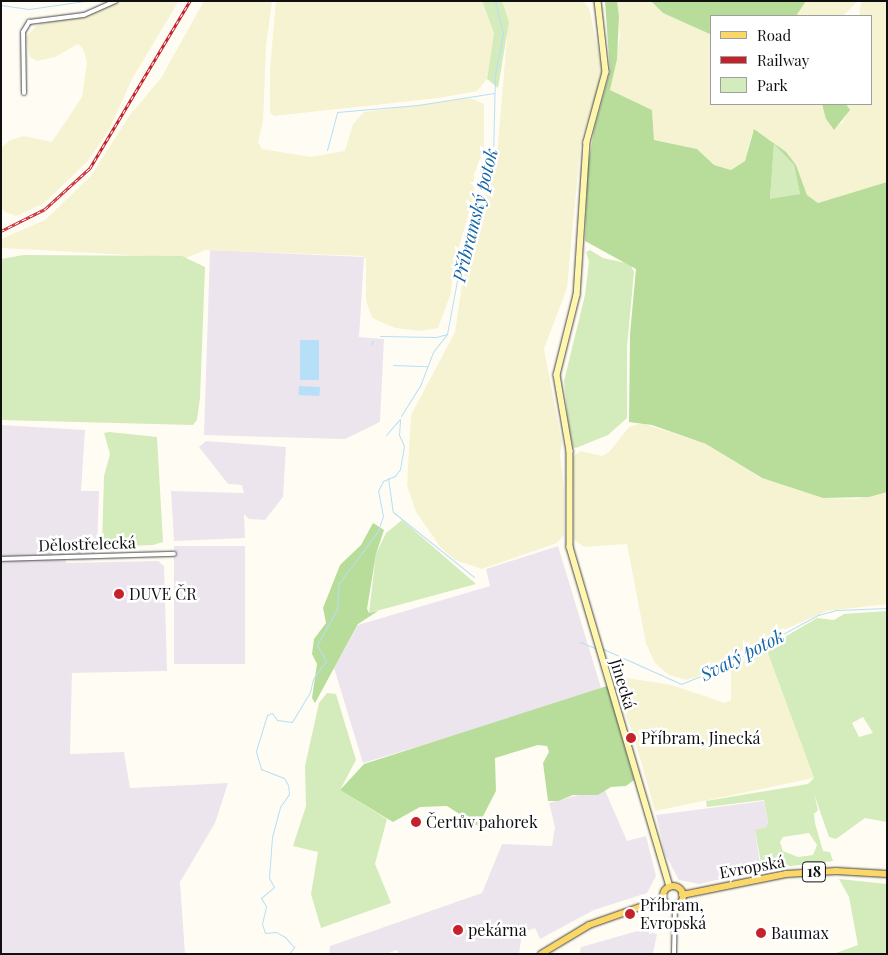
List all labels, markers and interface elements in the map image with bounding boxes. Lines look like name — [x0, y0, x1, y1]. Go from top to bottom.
legend — [710, 15, 873, 105]
text: Road — [757, 25, 791, 45]
text: Railway — [757, 50, 809, 70]
text: Park — [757, 75, 788, 95]
water label: Příbramský potok — [448, 146, 502, 284]
street label: Dělostřelecká — [38, 533, 136, 555]
place label: DUVE ČR — [129, 584, 197, 604]
marker: DUVE ČR — [113, 588, 125, 600]
water label: Svatý potok — [697, 625, 787, 685]
street label: Jinecká — [606, 656, 640, 712]
place label: Příbram, Jinecká — [641, 728, 760, 748]
marker: Příbram, Jinecká — [625, 732, 637, 744]
place label: Čertův pahorek — [426, 812, 538, 832]
marker: Čertův pahorek — [410, 816, 422, 828]
street label: Evropská — [718, 852, 786, 882]
road number: 18 — [802, 860, 826, 884]
place label: Příbram, Evropská — [640, 895, 706, 933]
marker: Příbram, Evropská — [624, 908, 636, 920]
place label: pekárna — [468, 920, 527, 940]
place label: Baumax — [771, 923, 829, 943]
marker: pekárna — [452, 924, 464, 936]
marker: Baumax — [755, 927, 767, 939]

